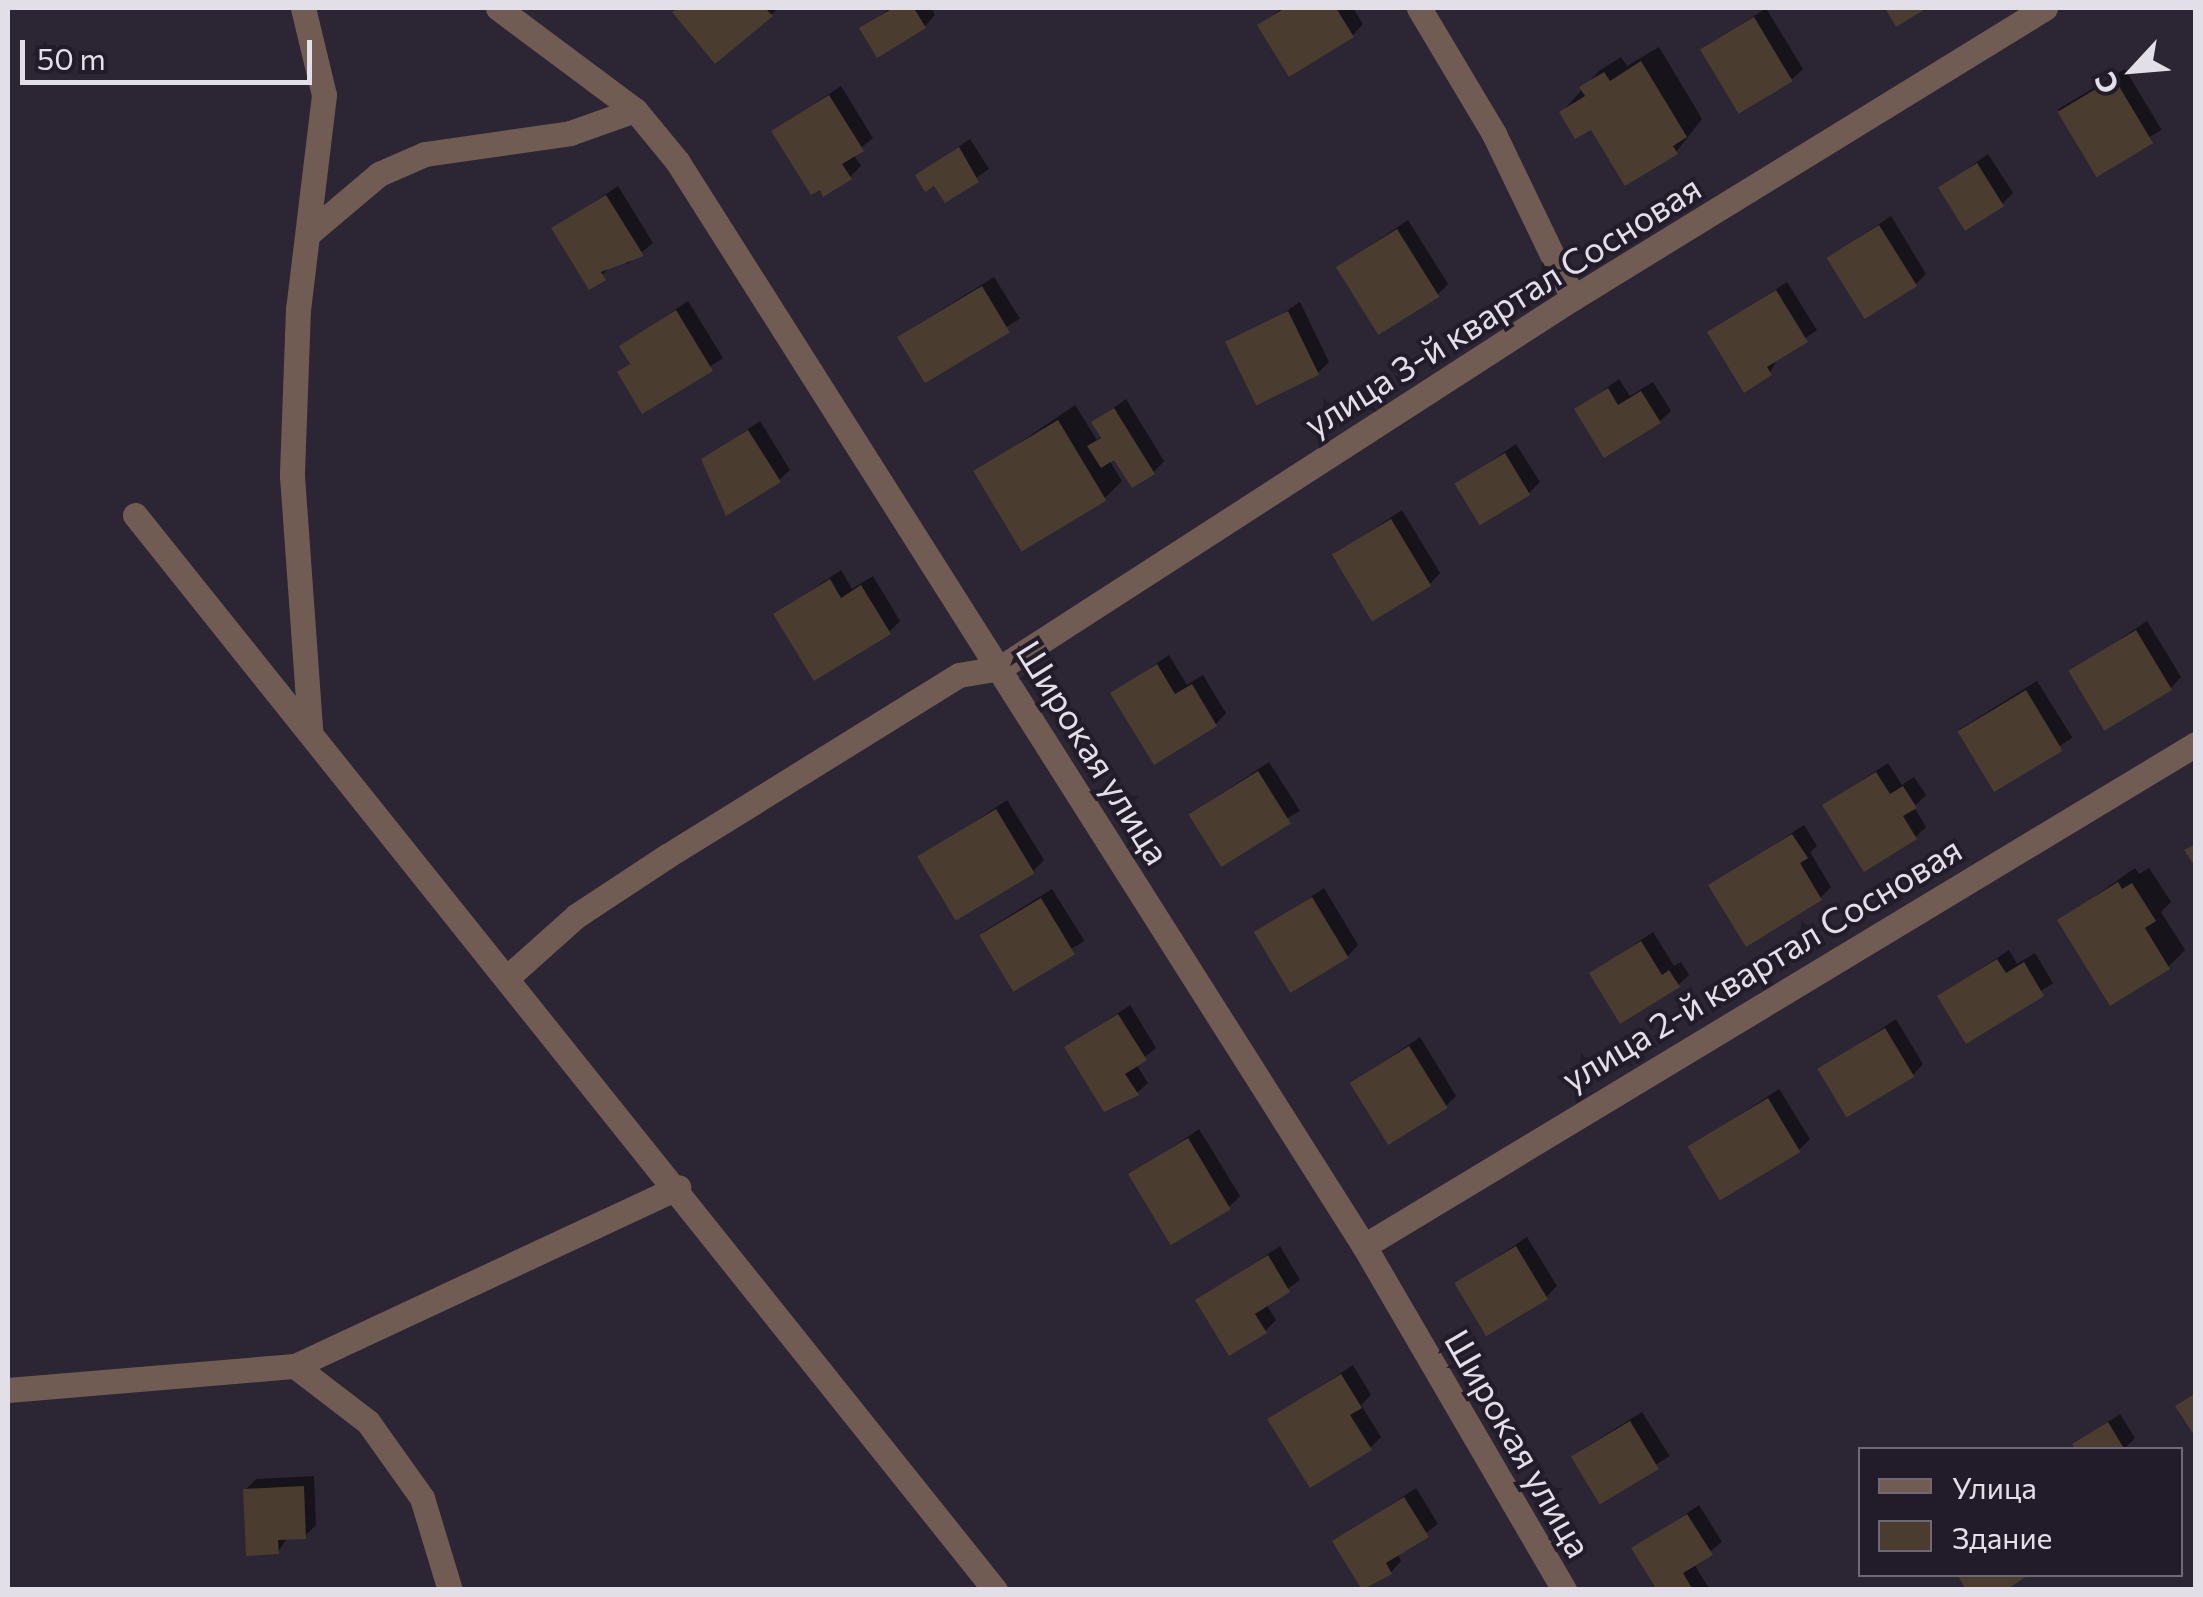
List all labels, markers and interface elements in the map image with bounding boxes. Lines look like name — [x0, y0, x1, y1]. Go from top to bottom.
scale bar — [25, 20, 318, 82]
north arrow — [2083, 20, 2183, 120]
text: 50 m — [37, 39, 106, 76]
text: С — [2087, 67, 2126, 99]
street label: улица 3-й квартал Сосновая — [1296, 165, 1708, 445]
street label: Широкая улица — [1008, 632, 1180, 872]
street label: улица 2-й квартал Сосновая — [1554, 827, 1968, 1099]
street label: Широкая улица — [1437, 1322, 1601, 1564]
legend — [1858, 1447, 2183, 1577]
text: Улица — [1952, 1468, 2037, 1505]
text: Здание — [1952, 1518, 2052, 1555]

